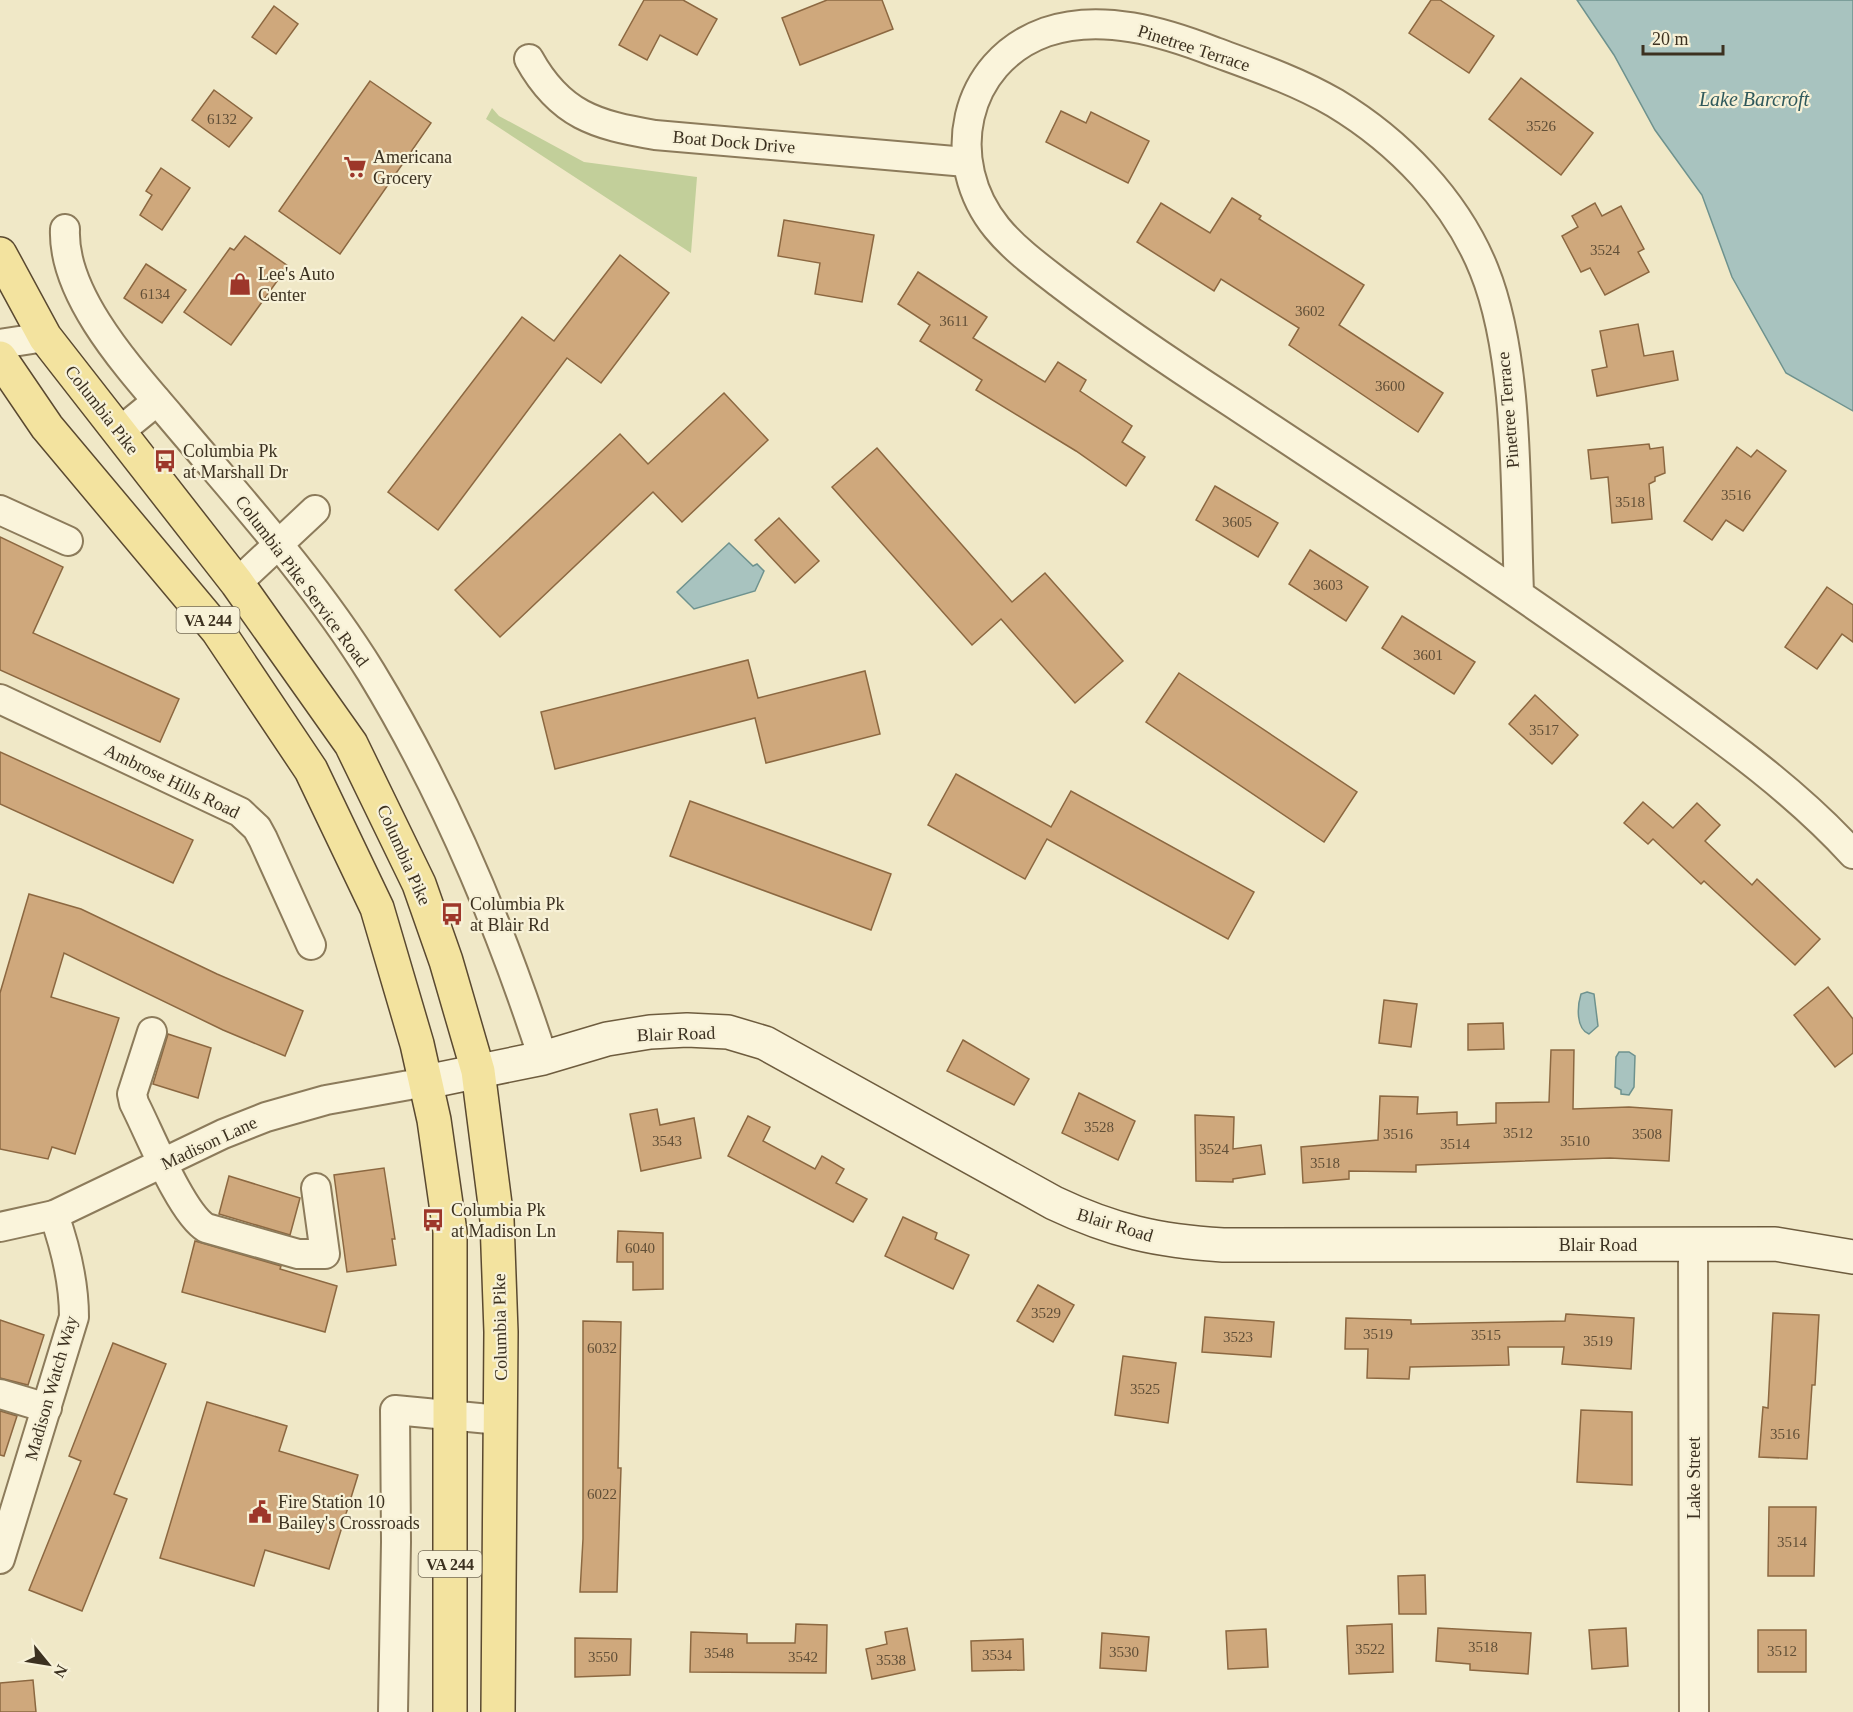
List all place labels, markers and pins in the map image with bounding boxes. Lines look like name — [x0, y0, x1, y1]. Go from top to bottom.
place label: Americana Grocery — [373, 147, 452, 188]
supermarket icon: Americana Grocery — [342, 154, 368, 180]
place label: Lee's Auto Center — [258, 264, 335, 305]
shop icon: Lee's Auto Center — [227, 271, 253, 297]
place label: Columbia Pk at Marshall Dr — [183, 441, 288, 482]
bus stop icon: Columbia Pk at Marshall Dr — [152, 448, 178, 474]
place label: Columbia Pk at Blair Rd — [470, 894, 565, 935]
bus stop icon: Columbia Pk at Blair Rd — [439, 901, 465, 927]
place label: Columbia Pk at Madison Ln — [451, 1200, 556, 1241]
bus stop icon: Columbia Pk at Madison Ln — [420, 1207, 446, 1233]
place label: Fire Station 10 Bailey's Crossroads — [278, 1492, 420, 1533]
public building icon: Fire Station 10 Bailey's Crossroads — [247, 1499, 273, 1525]

